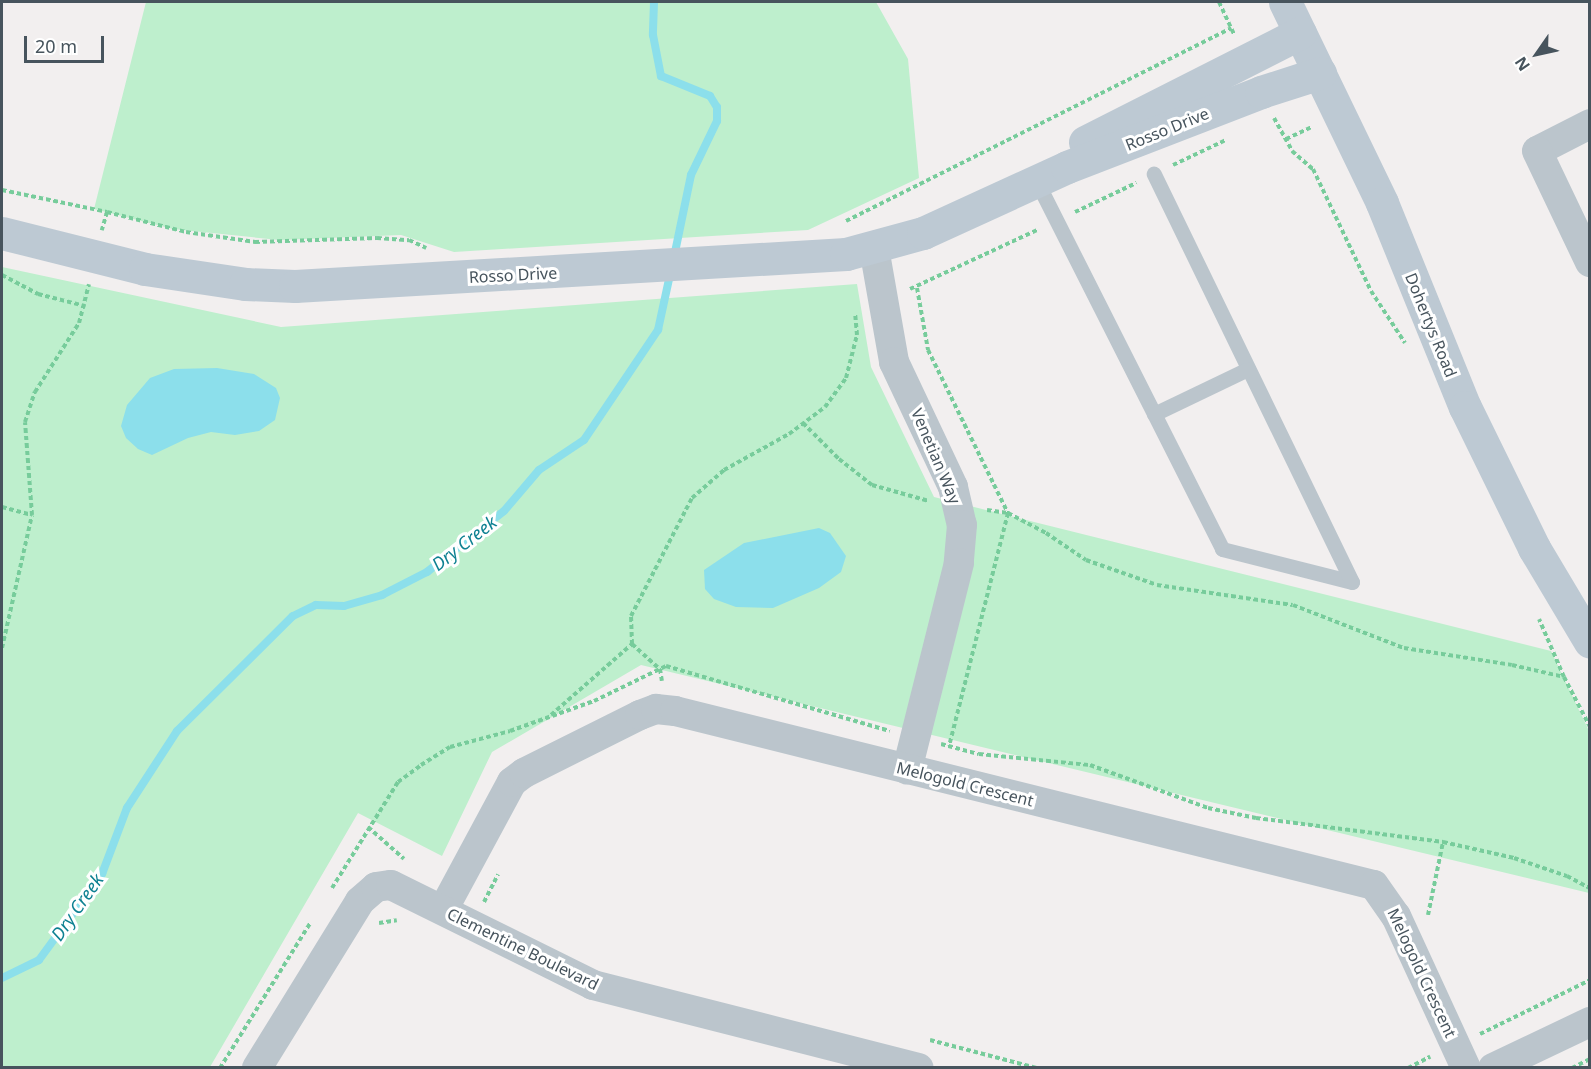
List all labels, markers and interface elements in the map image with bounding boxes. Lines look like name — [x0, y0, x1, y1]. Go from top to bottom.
scale bar — [27, 24, 106, 62]
north arrow — [1507, 24, 1567, 84]
text: 20 m — [35, 34, 77, 58]
text: N — [1509, 53, 1535, 76]
street label: Rosso Drive — [1122, 104, 1212, 154]
street label: Rosso Drive — [468, 263, 558, 287]
street label: Dohertys Road — [1401, 270, 1461, 380]
street label: Venetian Way — [907, 405, 965, 507]
water label: Dry Creek — [427, 511, 501, 575]
street label: Melogold Crescent — [895, 758, 1035, 810]
water label: Dry Creek — [46, 869, 108, 945]
street label: Clementine Boulevard — [444, 904, 602, 994]
street label: Melogold Crescent — [1384, 905, 1460, 1041]

